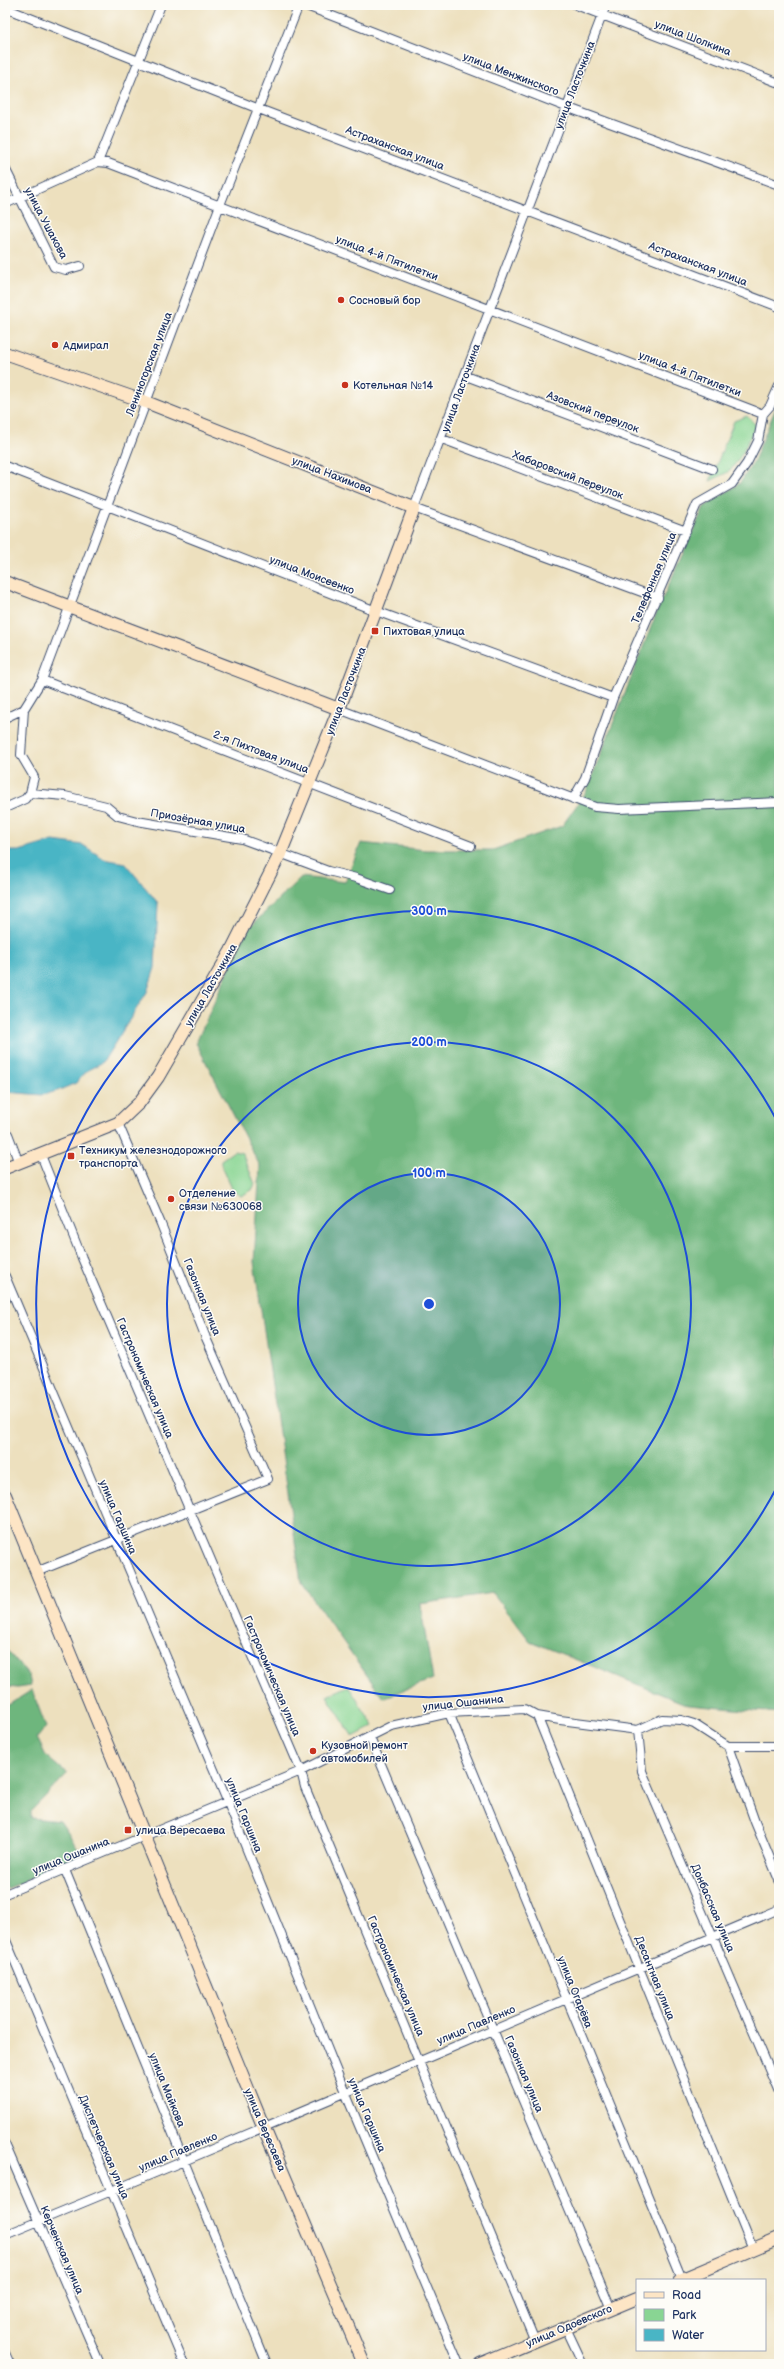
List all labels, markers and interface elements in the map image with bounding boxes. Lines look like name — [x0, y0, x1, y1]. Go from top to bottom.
street label: улица Шолкина — [653, 17, 733, 59]
street label: улица Ласточкина — [552, 39, 598, 131]
street label: улица Менжинского — [461, 50, 561, 98]
street label: Астраханская улица — [343, 123, 447, 173]
street label: улица Ушакова — [22, 185, 71, 261]
street label: улица 4-й Пятилетки — [334, 232, 440, 284]
street label: Астраханская улица — [646, 239, 750, 289]
place label: Сосновый бор — [349, 294, 421, 307]
marker: Сосновый бор — [336, 295, 346, 305]
street label: Лениногорская улица — [123, 310, 175, 419]
place label: Адмирал — [62, 339, 109, 352]
marker: Адмирал — [50, 340, 60, 350]
street label: улица Ласточкина — [439, 341, 483, 434]
street label: улица 4-й Пятилетки — [637, 348, 743, 400]
place label: Котельная №14 — [353, 379, 433, 392]
marker: Котельная №14 — [340, 380, 350, 390]
street label: Азовский переулок — [544, 388, 641, 436]
street label: Хабаровский переулок — [511, 448, 625, 502]
street label: улица Нахимова — [290, 454, 374, 496]
street label: Телефонная улица — [629, 530, 679, 626]
street label: улица Моисеенко — [268, 553, 356, 597]
place label: Пихтовая улица — [383, 625, 465, 638]
marker: Пихтовая улица — [370, 626, 380, 636]
street label: улица Ласточкина — [323, 645, 369, 737]
street label: 2-я Пихтовая улица — [211, 728, 311, 776]
street label: Приозёрная улица — [150, 806, 247, 836]
text: 300 m — [411, 904, 447, 919]
street label: улица Ласточкина — [182, 941, 240, 1029]
text: 200 m — [411, 1035, 447, 1050]
place label: Техникум железнодорожного транспорта — [79, 1144, 227, 1170]
marker: Техникум железнодорожного транспорта — [66, 1151, 76, 1161]
text: 100 m — [412, 1166, 446, 1181]
place label: Отделение связи №630068 — [179, 1187, 262, 1213]
marker: Отделение связи №630068 — [166, 1194, 176, 1204]
street label: Газонная улица — [181, 1257, 224, 1338]
centre of rings — [422, 1297, 436, 1311]
street label: Гастрономическая улица — [114, 1316, 176, 1440]
street label: улица Гаршина — [96, 1478, 140, 1557]
street label: Гастрономическая улица — [241, 1614, 303, 1738]
street label: улица Ошанина — [422, 1692, 505, 1714]
place label: Кузовной ремонт автомобилей — [321, 1739, 408, 1765]
marker: Кузовной ремонт автомобилей — [308, 1746, 318, 1756]
street label: улица Гаршина — [223, 1776, 265, 1855]
place label: улица Вересаева — [136, 1824, 226, 1837]
marker: улица Вересаева — [123, 1825, 133, 1835]
street label: улица Ошанина — [31, 1835, 112, 1877]
street label: Донбасская улица — [689, 1862, 738, 1955]
street label: Гастрономическая улица — [365, 1914, 427, 2038]
street label: Десантная улица — [632, 1934, 678, 2022]
street label: улица Огарёва — [555, 1954, 596, 2030]
street label: улица Павленко — [435, 2003, 517, 2047]
street label: Газонная улица — [502, 2034, 546, 2115]
street label: улица Майкова — [146, 2051, 188, 2130]
street label: улица Гаршина — [345, 2076, 389, 2155]
street label: улица Вересаева — [242, 2086, 289, 2174]
street label: Диспетчерская улица — [76, 2093, 132, 2202]
street label: улица Павленко — [137, 2130, 219, 2174]
street label: Керченская улица — [38, 2204, 87, 2297]
legend — [636, 2279, 766, 2351]
text: Road — [672, 2288, 701, 2303]
street label: улица Одоевского — [524, 2302, 614, 2350]
text: Park — [672, 2308, 696, 2323]
text: Water — [672, 2328, 704, 2343]

